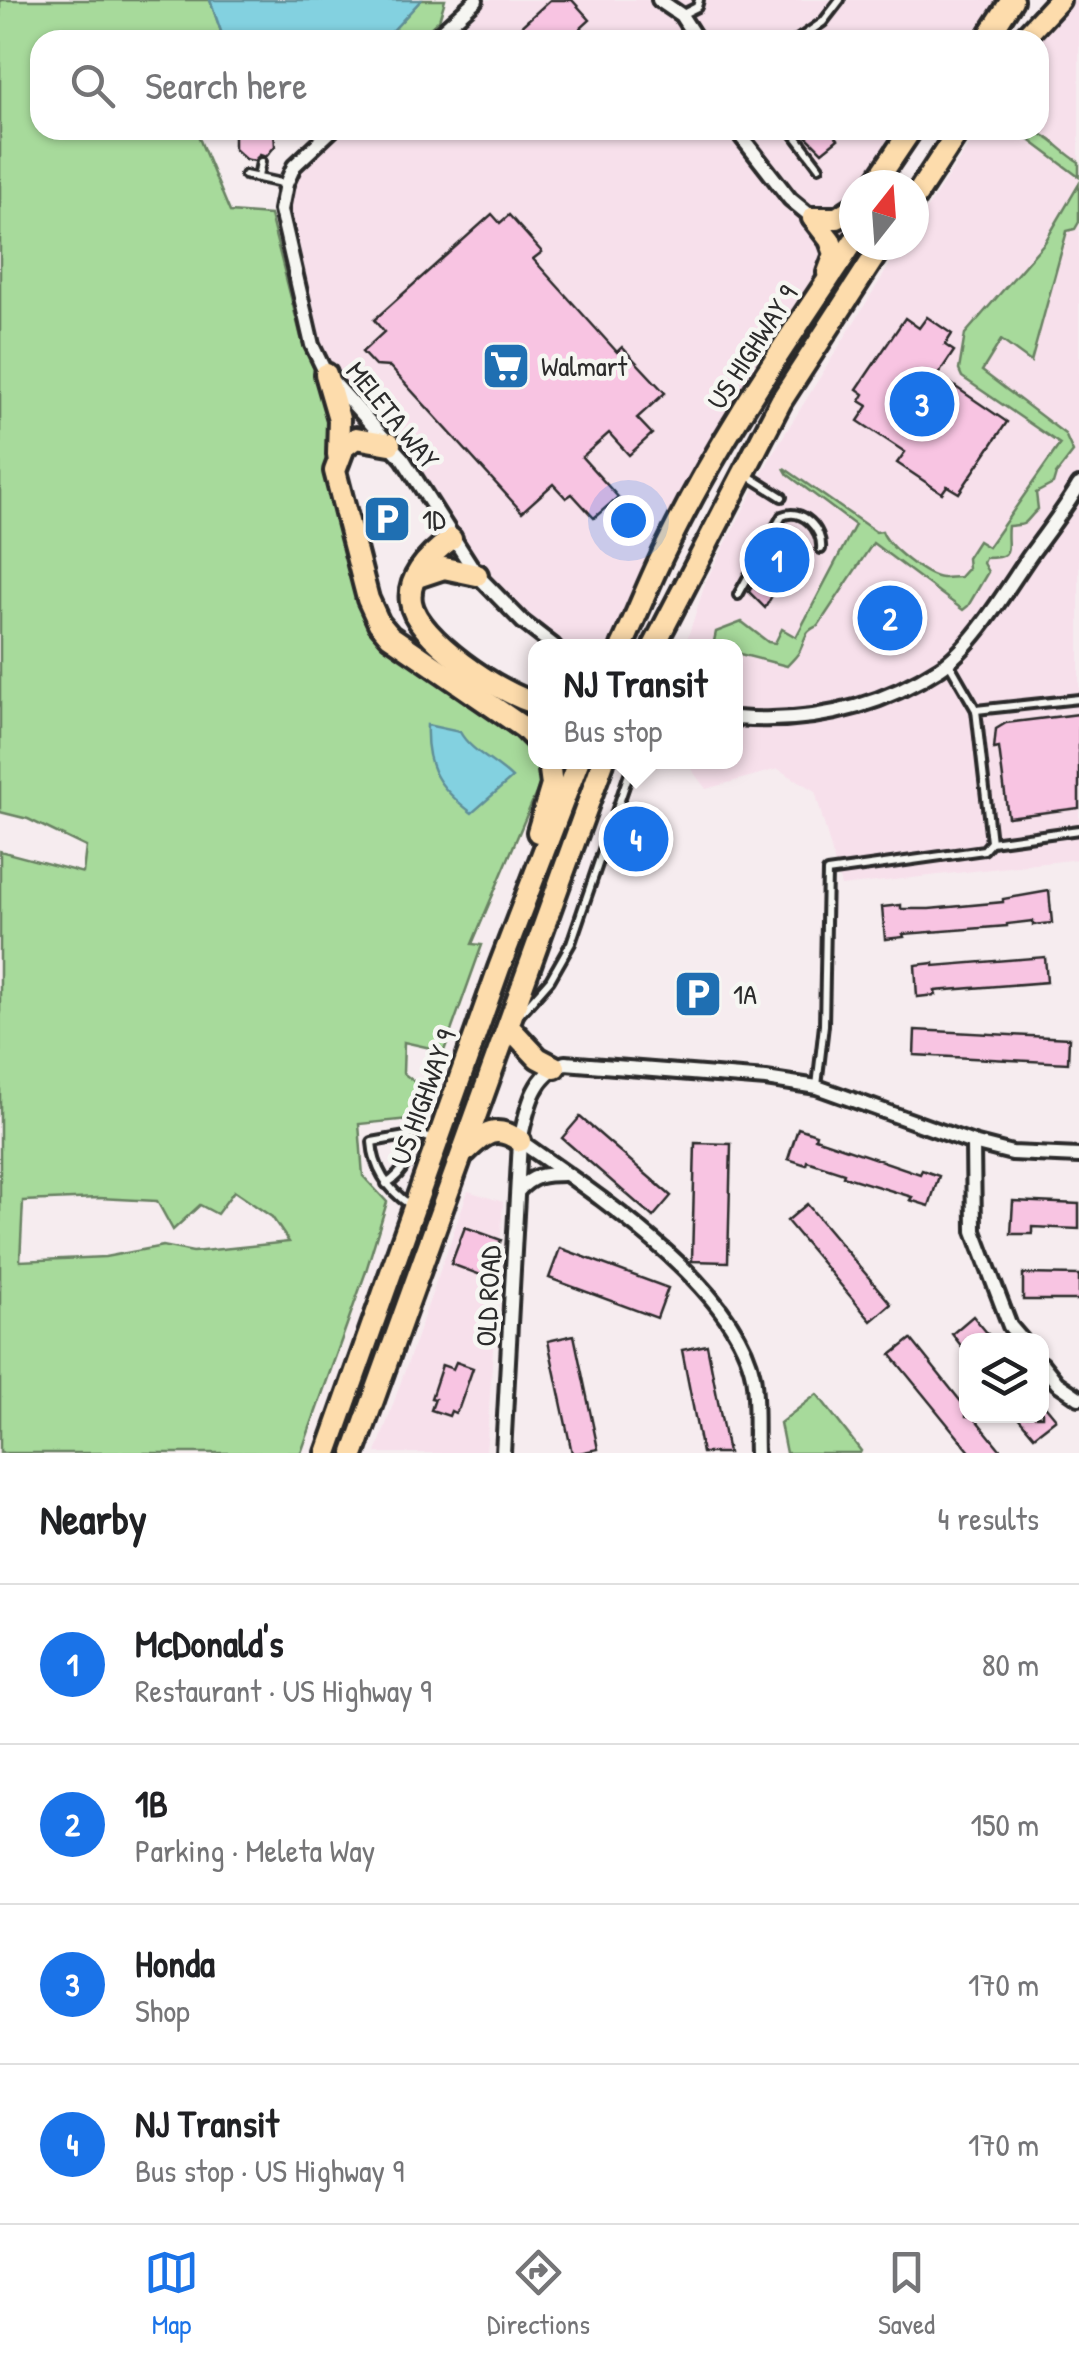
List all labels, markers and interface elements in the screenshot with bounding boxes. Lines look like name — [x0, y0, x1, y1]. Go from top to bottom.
search box — [30, 30, 1049, 140]
icon: search — [65, 58, 120, 113]
text: Search here — [145, 59, 307, 111]
north arrow — [839, 170, 929, 260]
street label: US HIGHWAY 9 — [698, 278, 806, 416]
supermarket icon: Walmart — [480, 340, 532, 392]
place label: Walmart — [541, 347, 627, 385]
street label: MELETA WAY — [338, 353, 449, 477]
pin: 3 — [890, 366, 954, 442]
parking icon: 1D — [361, 493, 413, 545]
your location — [603, 495, 654, 546]
place label: 1D — [422, 500, 446, 538]
pin: 1 — [744, 522, 810, 598]
pin: 2 — [858, 580, 922, 656]
popup — [528, 639, 743, 769]
text: NJ Transit — [564, 657, 707, 709]
text: Bus stop — [564, 709, 662, 752]
pin: 4 — [604, 802, 668, 876]
parking icon: 1A — [672, 968, 724, 1020]
place label: 1A — [733, 975, 757, 1013]
street label: US HIGHWAY 9 — [381, 1024, 465, 1170]
street label: OLD ROAD — [466, 1244, 510, 1347]
map controls — [959, 1333, 1049, 1423]
button: layers — [959, 1333, 1049, 1423]
text: Nearby — [40, 1490, 147, 1547]
text: 4 results — [938, 1497, 1039, 1540]
text: McDonald's — [135, 1617, 284, 1669]
text: 1 — [67, 1643, 78, 1686]
text: 80 m — [982, 1643, 1039, 1686]
text: Restaurant · US Highway 9 — [135, 1669, 432, 1712]
text: 1B — [135, 1777, 168, 1829]
text: 2 — [65, 1803, 80, 1846]
text: 150 m — [970, 1803, 1039, 1846]
text: Parking · Meleta Way — [135, 1829, 375, 1872]
text: Honda — [135, 1937, 215, 1989]
text: 3 — [65, 1963, 80, 2006]
text: 170 m — [968, 1963, 1039, 2006]
text: Shop — [135, 1989, 190, 2032]
text: NJ Transit — [135, 2097, 279, 2149]
text: 4 — [66, 2123, 79, 2166]
text: 170 m — [968, 2123, 1039, 2166]
text: Bus stop · US Highway 9 — [135, 2149, 404, 2192]
tab: Map — [144, 2245, 199, 2343]
tab: Directions — [487, 2245, 590, 2343]
tab: Saved — [878, 2245, 935, 2343]

